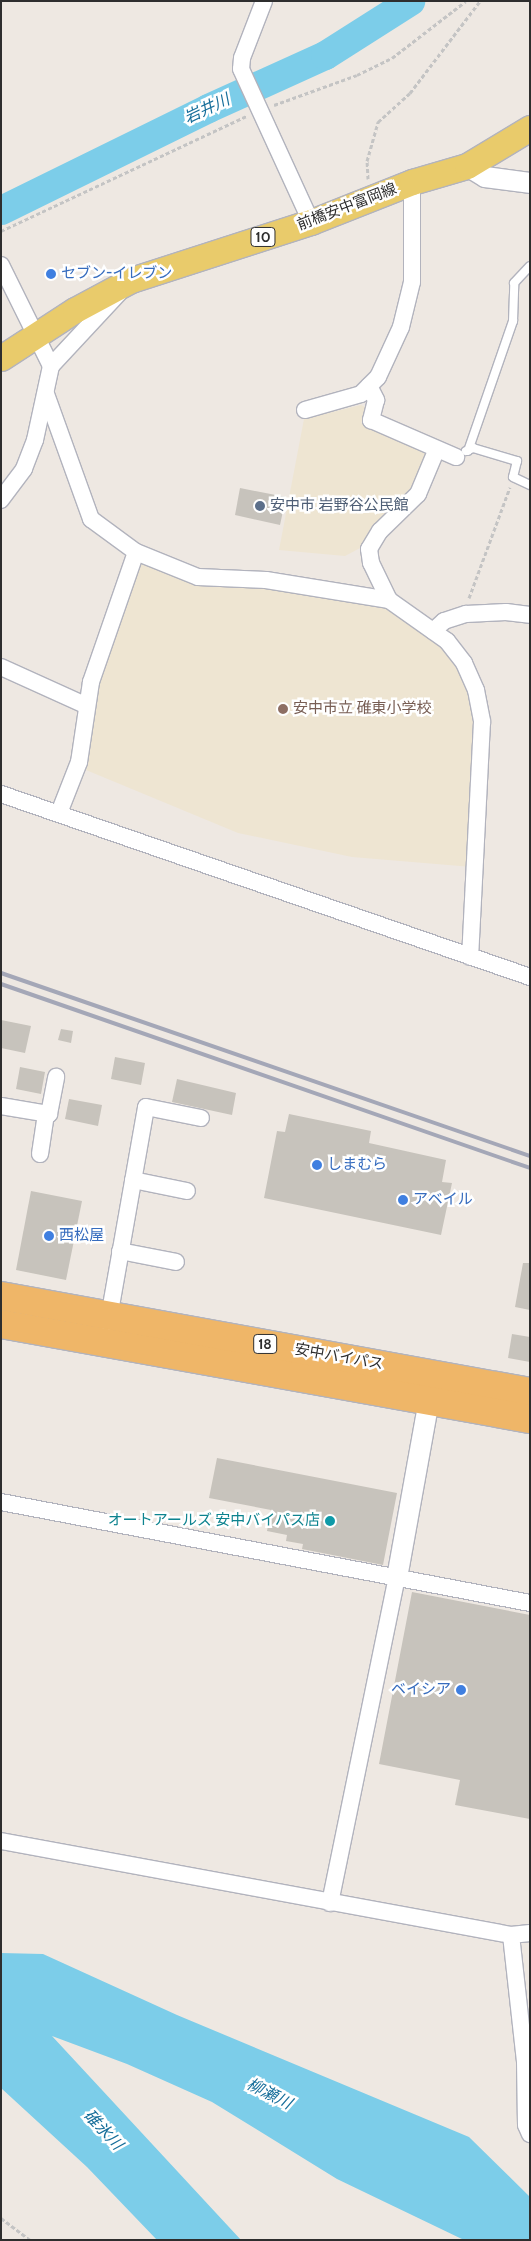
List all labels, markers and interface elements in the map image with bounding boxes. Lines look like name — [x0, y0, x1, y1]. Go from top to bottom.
water label: 岩井川 — [181, 90, 233, 128]
street label: 前橋安中富岡線 — [295, 180, 399, 234]
road number: 10 — [249, 226, 277, 248]
place label: セブン-イレブン — [61, 265, 172, 283]
marker: セブン-イレブン — [45, 268, 57, 280]
place label: 安中市 岩野谷公民館 — [270, 497, 408, 515]
marker: 安中市 岩野谷公民館 — [254, 500, 266, 512]
place label: 安中市立 碓東小学校 — [293, 700, 431, 718]
marker: 安中市立 碓東小学校 — [277, 703, 289, 715]
place label: しまむら — [327, 1156, 387, 1174]
marker: しまむら — [311, 1159, 323, 1171]
place label: アベイル — [413, 1191, 473, 1209]
marker: アベイル — [397, 1194, 409, 1206]
place label: 西松屋 — [59, 1227, 104, 1245]
marker: 西松屋 — [43, 1230, 55, 1242]
road number: 18 — [252, 1332, 278, 1356]
street label: 安中バイパス — [293, 1340, 385, 1374]
place label: オートアールズ 安中バイパス店 — [108, 1512, 320, 1530]
marker: オートアールズ 安中バイパス店 — [324, 1515, 336, 1527]
place label: ベイシア — [391, 1681, 451, 1699]
marker: ベイシア — [455, 1684, 467, 1696]
water label: 柳瀬川 — [243, 2075, 295, 2113]
water label: 碓氷川 — [80, 2106, 126, 2154]

